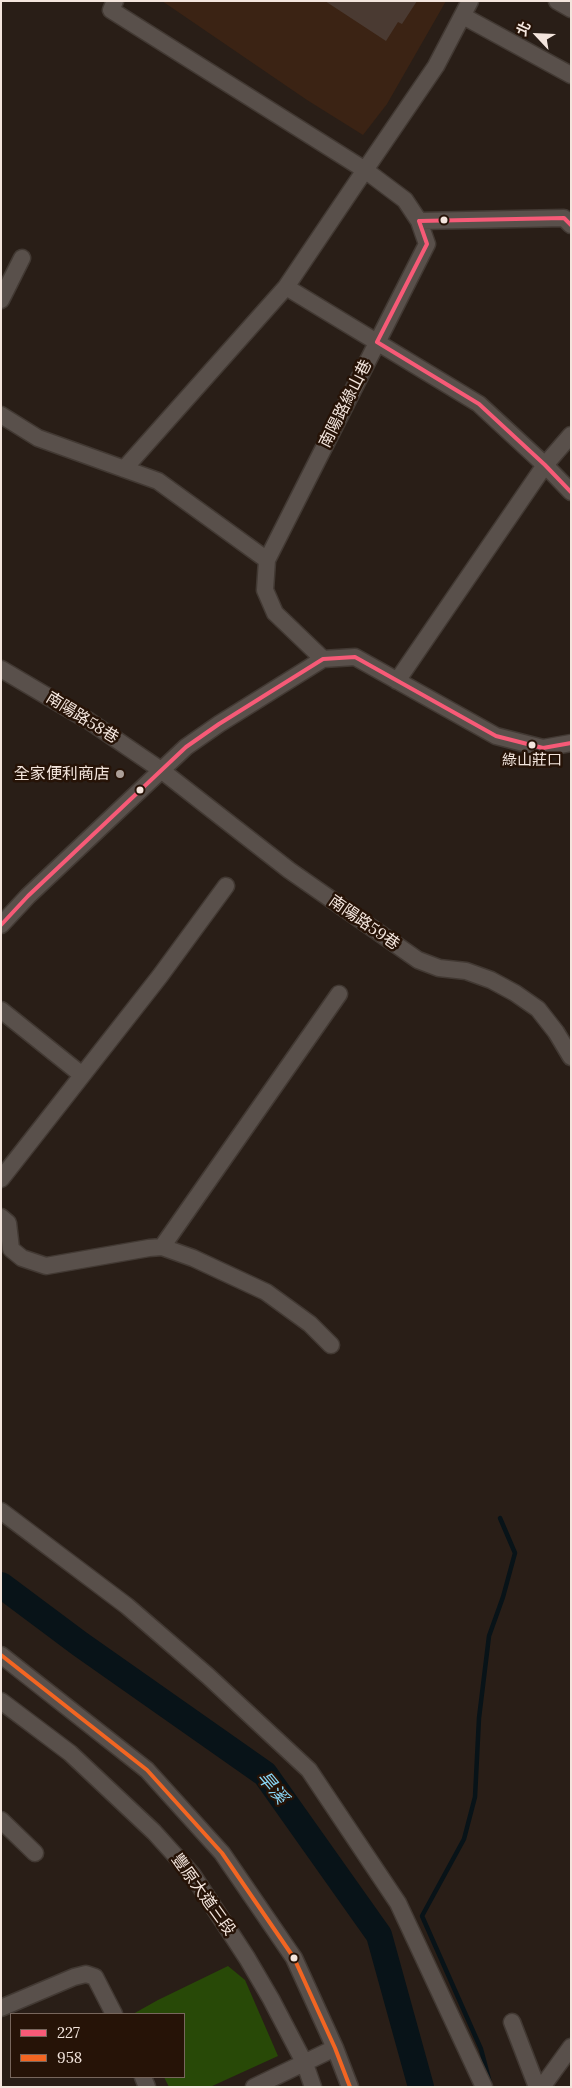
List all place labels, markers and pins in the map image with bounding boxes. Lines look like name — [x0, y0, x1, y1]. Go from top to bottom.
unlabelled marker — [439, 215, 449, 225]
marker: 綠山莊口 — [527, 740, 537, 750]
place label: 綠山莊口 — [502, 752, 562, 770]
place label: 全家便利商店 — [14, 764, 110, 784]
marker: 全家便利商店 — [114, 768, 126, 780]
unlabelled marker — [135, 785, 145, 795]
unlabelled marker — [289, 1953, 299, 1963]

